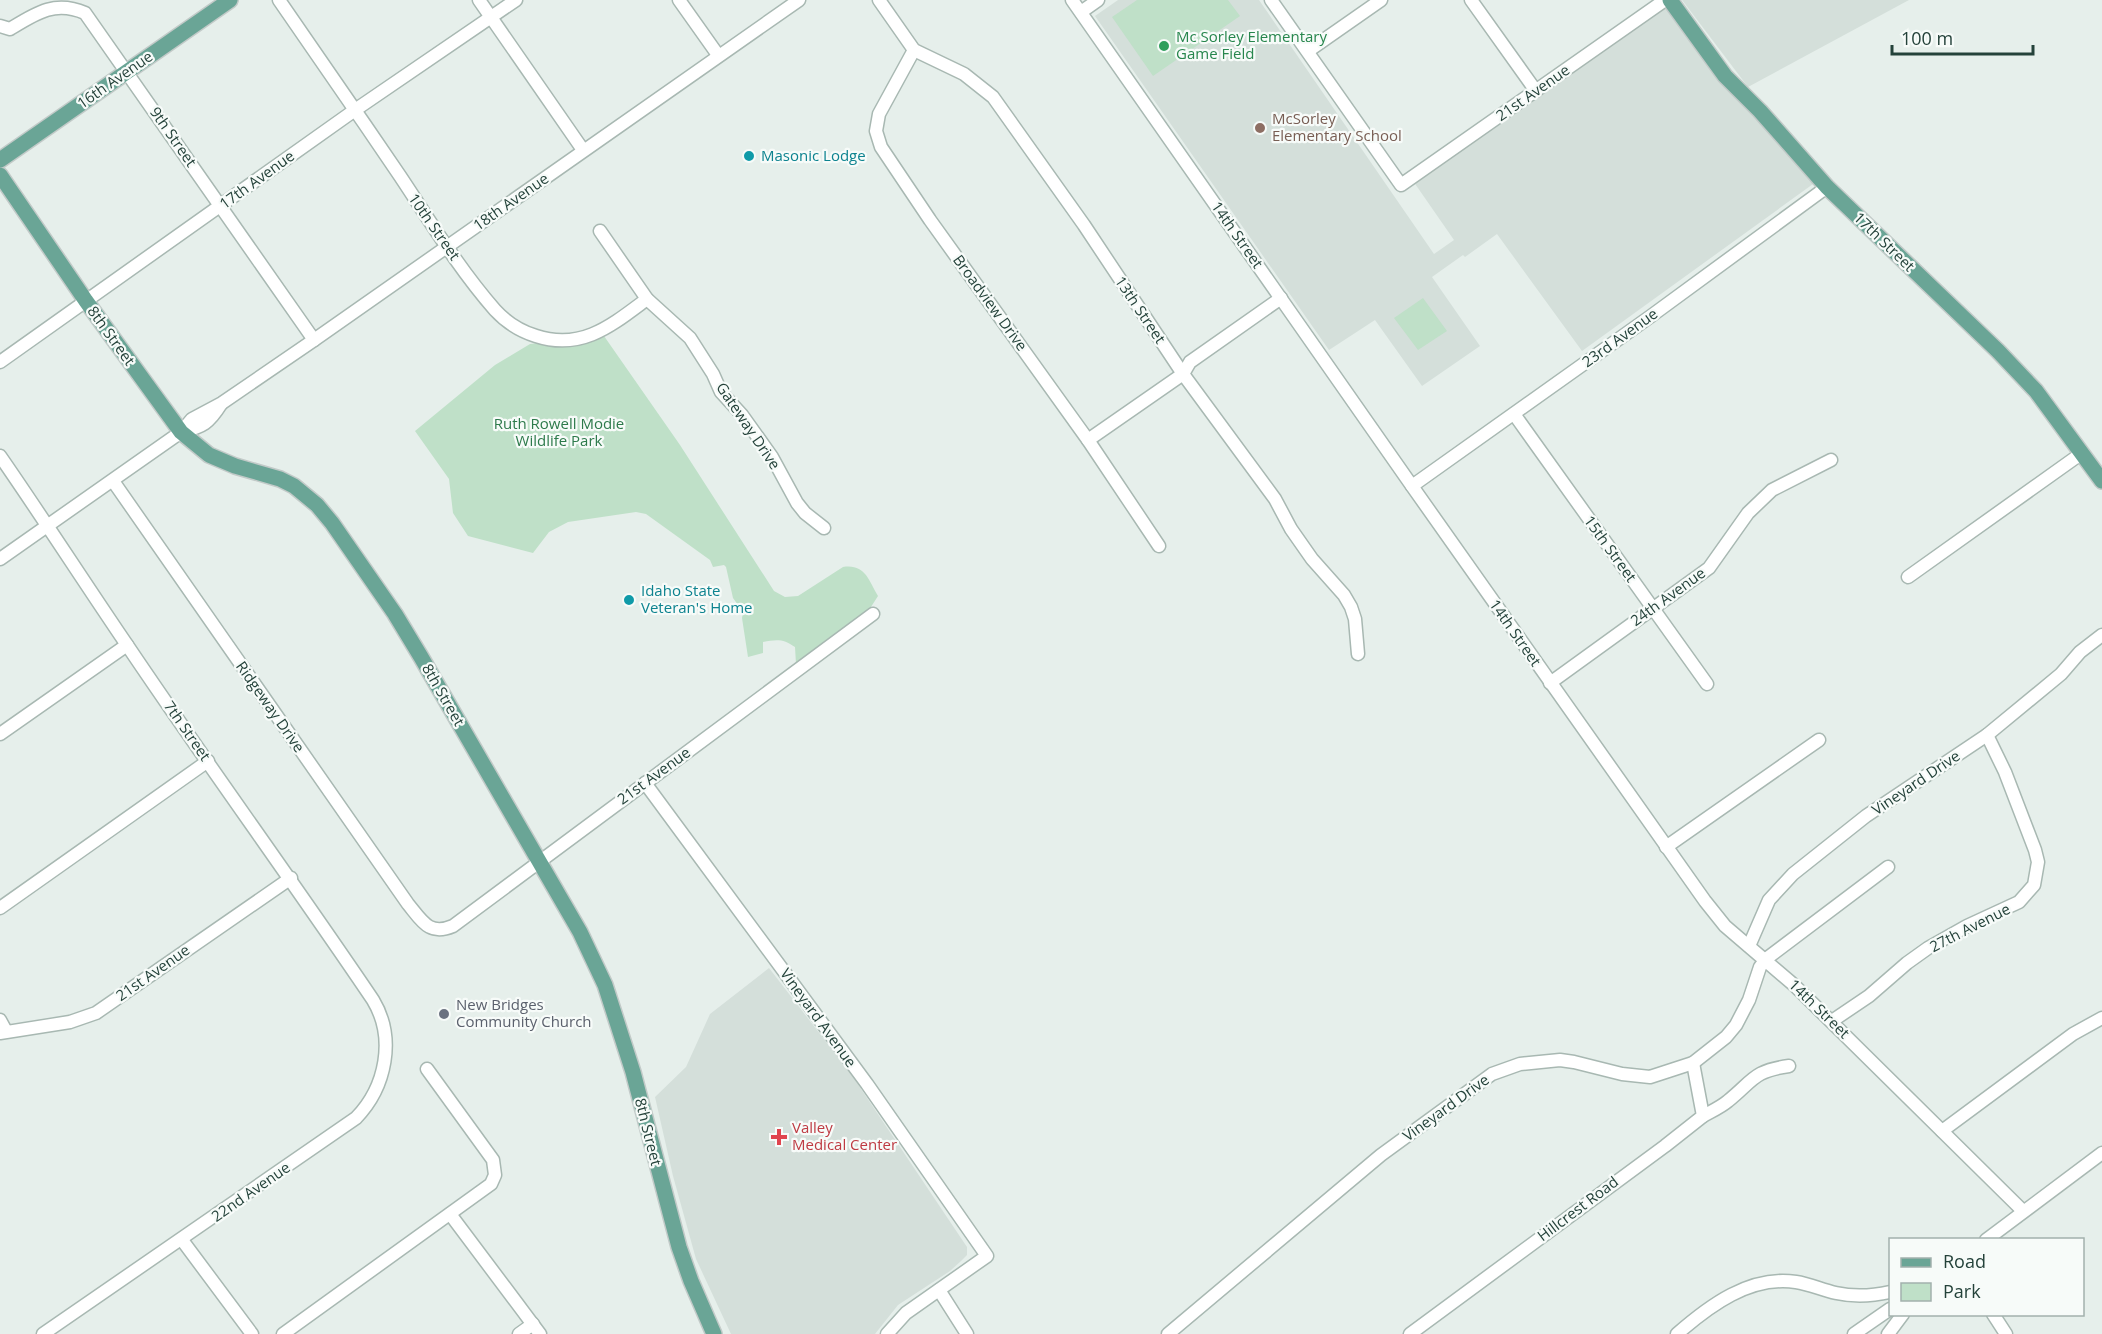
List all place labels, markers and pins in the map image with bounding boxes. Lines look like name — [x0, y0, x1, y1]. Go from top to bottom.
place label: Mc Sorley Elementary Game Field — [1176, 26, 1327, 63]
marker: Mc Sorley Elementary Game Field — [1157, 39, 1171, 53]
place label: McSorley Elementary School — [1272, 108, 1402, 145]
marker: McSorley Elementary School — [1253, 121, 1267, 135]
place label: Masonic Lodge — [761, 145, 866, 165]
marker: Masonic Lodge — [742, 149, 756, 163]
place label: Idaho State Veteran's Home — [641, 580, 753, 617]
marker: Idaho State Veteran's Home — [622, 593, 636, 607]
place label: New Bridges Community Church — [456, 994, 592, 1031]
marker: New Bridges Community Church — [437, 1007, 451, 1021]
place label: Valley Medical Center — [792, 1117, 897, 1154]
marker: Valley Medical Center — [770, 1128, 788, 1146]

